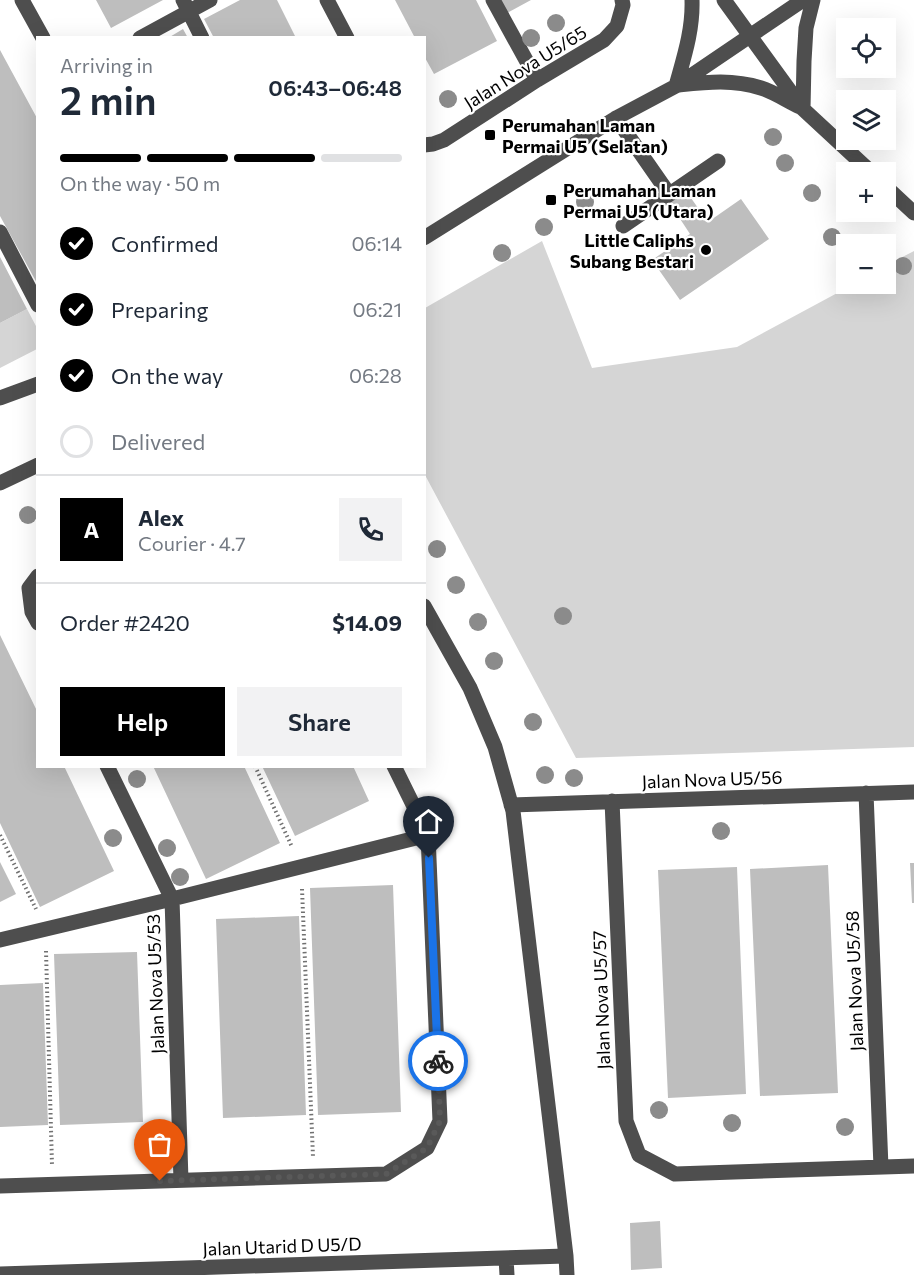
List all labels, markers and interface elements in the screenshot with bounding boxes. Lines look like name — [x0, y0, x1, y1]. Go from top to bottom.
map controls — [836, 18, 896, 294]
button: locate — [836, 18, 896, 78]
street label: Jalan Nova U5/65 — [460, 21, 590, 113]
text: Arriving in — [60, 53, 153, 77]
text: 06:43–06:48 — [268, 74, 402, 101]
text: 2 min — [60, 75, 157, 123]
button: layers — [836, 90, 896, 150]
place label: Perumahan Laman Permai U5 (Selatan) — [502, 114, 668, 157]
marker: Perumahan Laman Permai U5 (Selatan) — [483, 128, 497, 142]
button: + — [836, 162, 896, 222]
text: On the way · 50 m — [60, 171, 220, 195]
place label: Perumahan Laman Permai U5 (Utara) — [563, 179, 716, 222]
marker: Perumahan Laman Permai U5 (Utara) — [544, 193, 558, 207]
icon: check — [60, 227, 93, 260]
place label: Little Caliphs Subang Bestari — [570, 229, 694, 272]
text: Confirmed — [111, 230, 218, 257]
text: 06:14 — [352, 231, 402, 255]
button: − — [836, 234, 896, 294]
marker: Little Caliphs Subang Bestari — [699, 243, 713, 257]
icon: check — [60, 293, 93, 326]
text: Preparing — [111, 296, 208, 323]
text: 06:21 — [352, 297, 402, 321]
icon: check — [60, 359, 93, 392]
text: On the way — [111, 362, 223, 389]
text: 06:28 — [349, 363, 402, 387]
text: Delivered — [111, 428, 205, 455]
button: phone — [339, 498, 402, 561]
text: Alex — [138, 504, 184, 531]
text: A — [84, 516, 99, 543]
text: Courier · 4.7 — [138, 531, 246, 555]
text: Order #2420 — [60, 609, 190, 636]
text: $14.09 — [332, 609, 402, 636]
button: Help — [60, 687, 225, 756]
button: Share — [237, 687, 402, 756]
street label: Jalan Nova U5/56 — [641, 766, 783, 792]
pin — [403, 796, 454, 858]
icon: home — [412, 805, 445, 838]
street label: Jalan Nova U5/58 — [841, 910, 867, 1052]
street label: Jalan Nova U5/53 — [142, 914, 168, 1054]
street label: Jalan Nova U5/57 — [588, 930, 614, 1070]
courier — [408, 1031, 468, 1091]
icon: bike — [422, 1045, 455, 1078]
pin — [134, 1119, 185, 1181]
icon: bag — [143, 1128, 176, 1161]
street label: Jalan Utarid D U5/D — [202, 1232, 362, 1260]

